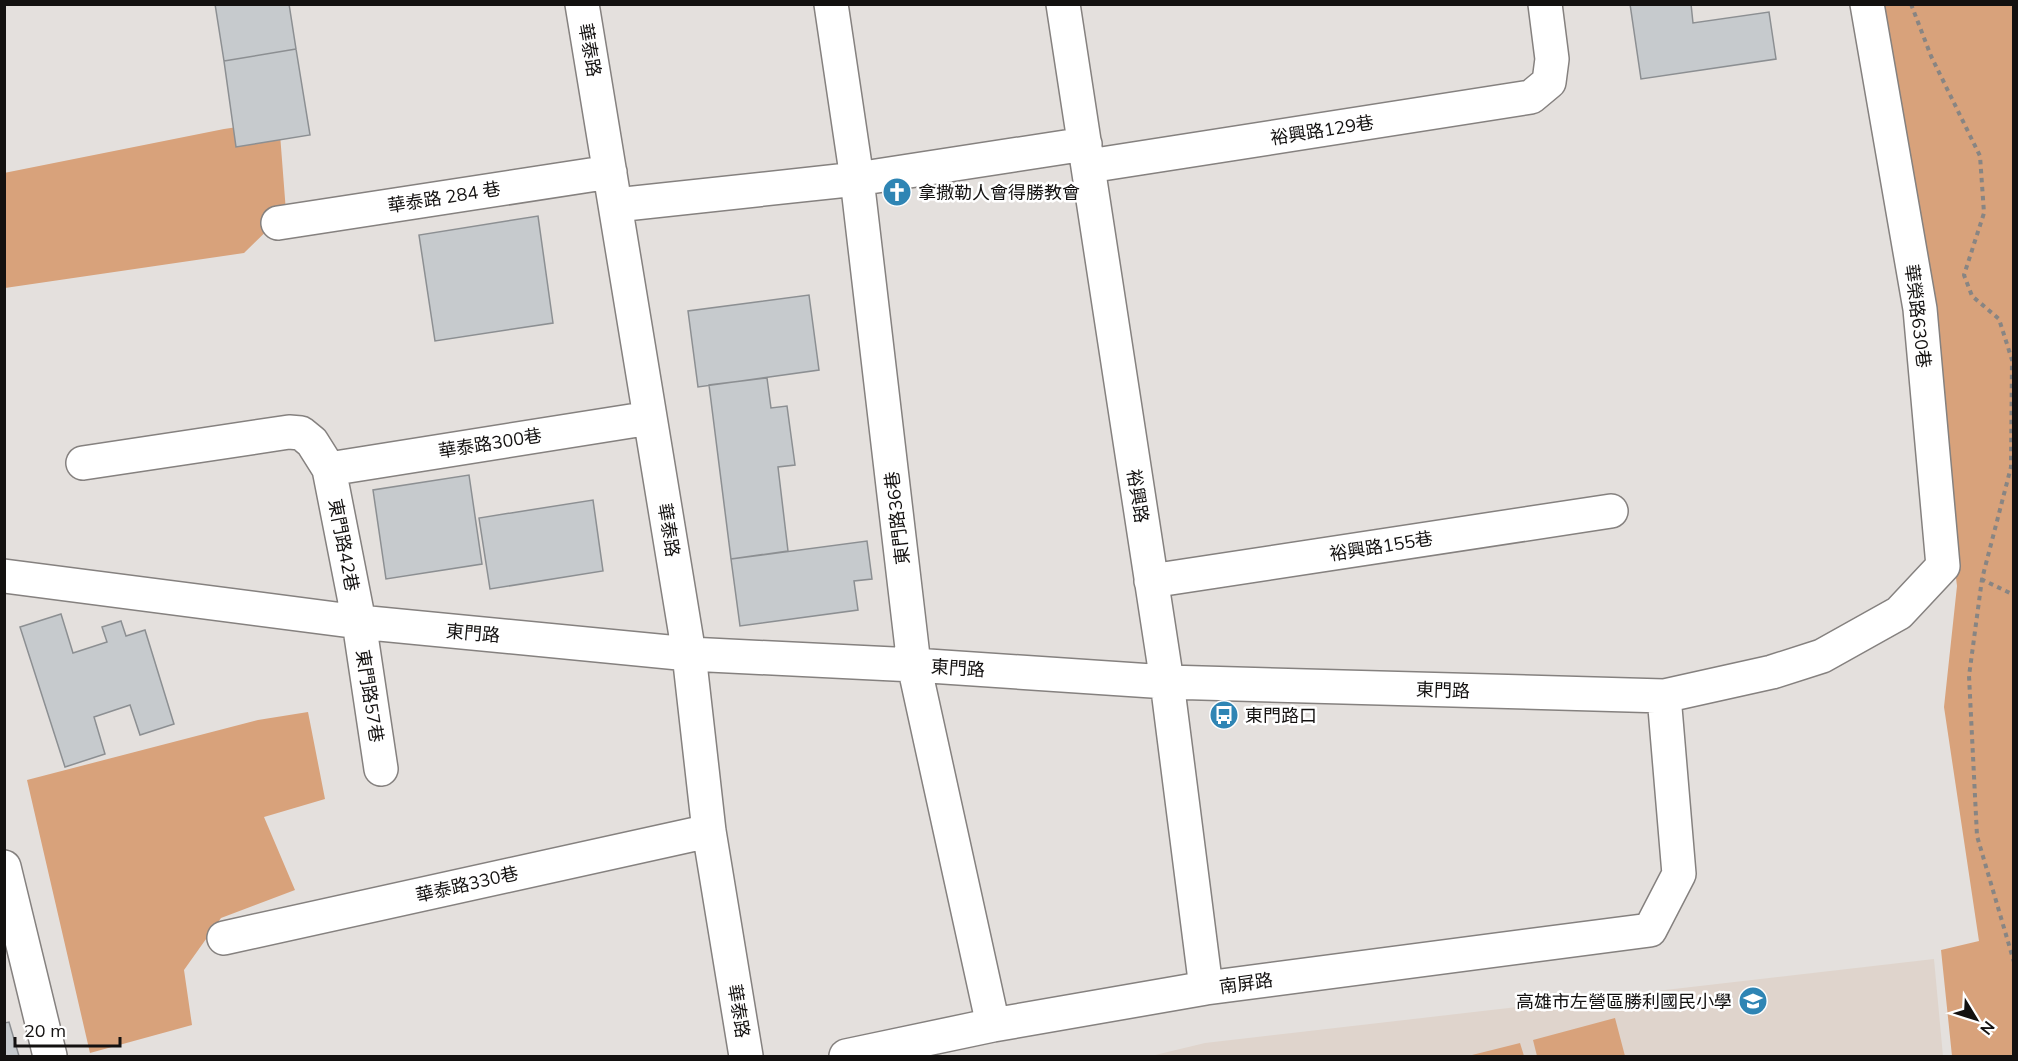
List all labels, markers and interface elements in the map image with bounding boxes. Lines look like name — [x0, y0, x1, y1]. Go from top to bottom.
street label: 華泰路 — [574, 21, 606, 79]
street label: 裕興路129巷 — [1269, 110, 1375, 150]
church icon: 拿撒勒人會得勝教會 — [881, 176, 913, 208]
street label: 華泰路 284 巷 — [386, 177, 502, 217]
place label: 拿撒勒人會得勝教會 — [918, 181, 1080, 204]
street label: 華榮路630巷 — [1900, 263, 1936, 369]
street label: 華泰路300巷 — [437, 423, 543, 463]
street label: 裕興路 — [1122, 468, 1154, 524]
street label: 東門路36巷 — [880, 470, 914, 566]
street label: 東門路42巷 — [324, 497, 364, 593]
street label: 華泰路 — [653, 502, 685, 558]
street label: 裕興路155巷 — [1328, 526, 1434, 566]
street label: 東門路 — [445, 619, 501, 647]
street label: 東門路57巷 — [351, 648, 389, 744]
street label: 東門路 — [930, 655, 986, 681]
street label: 東門路 — [1416, 678, 1470, 702]
bus stop icon: 東門路口 — [1208, 699, 1240, 731]
place label: 東門路口 — [1245, 704, 1317, 727]
street label: 華泰路330巷 — [414, 861, 520, 907]
street label: 南屏路 — [1218, 968, 1274, 998]
street label: 華泰路 — [723, 983, 755, 1039]
school or university icon: 高雄市左營區勝利國民小學 — [1737, 985, 1769, 1017]
north arrow — [1946, 989, 2006, 1049]
place label: 高雄市左營區勝利國民小學 — [1516, 990, 1732, 1013]
scale bar — [15, 1010, 120, 1048]
text: N — [1976, 1017, 1999, 1039]
text: 20 m — [24, 1019, 66, 1042]

